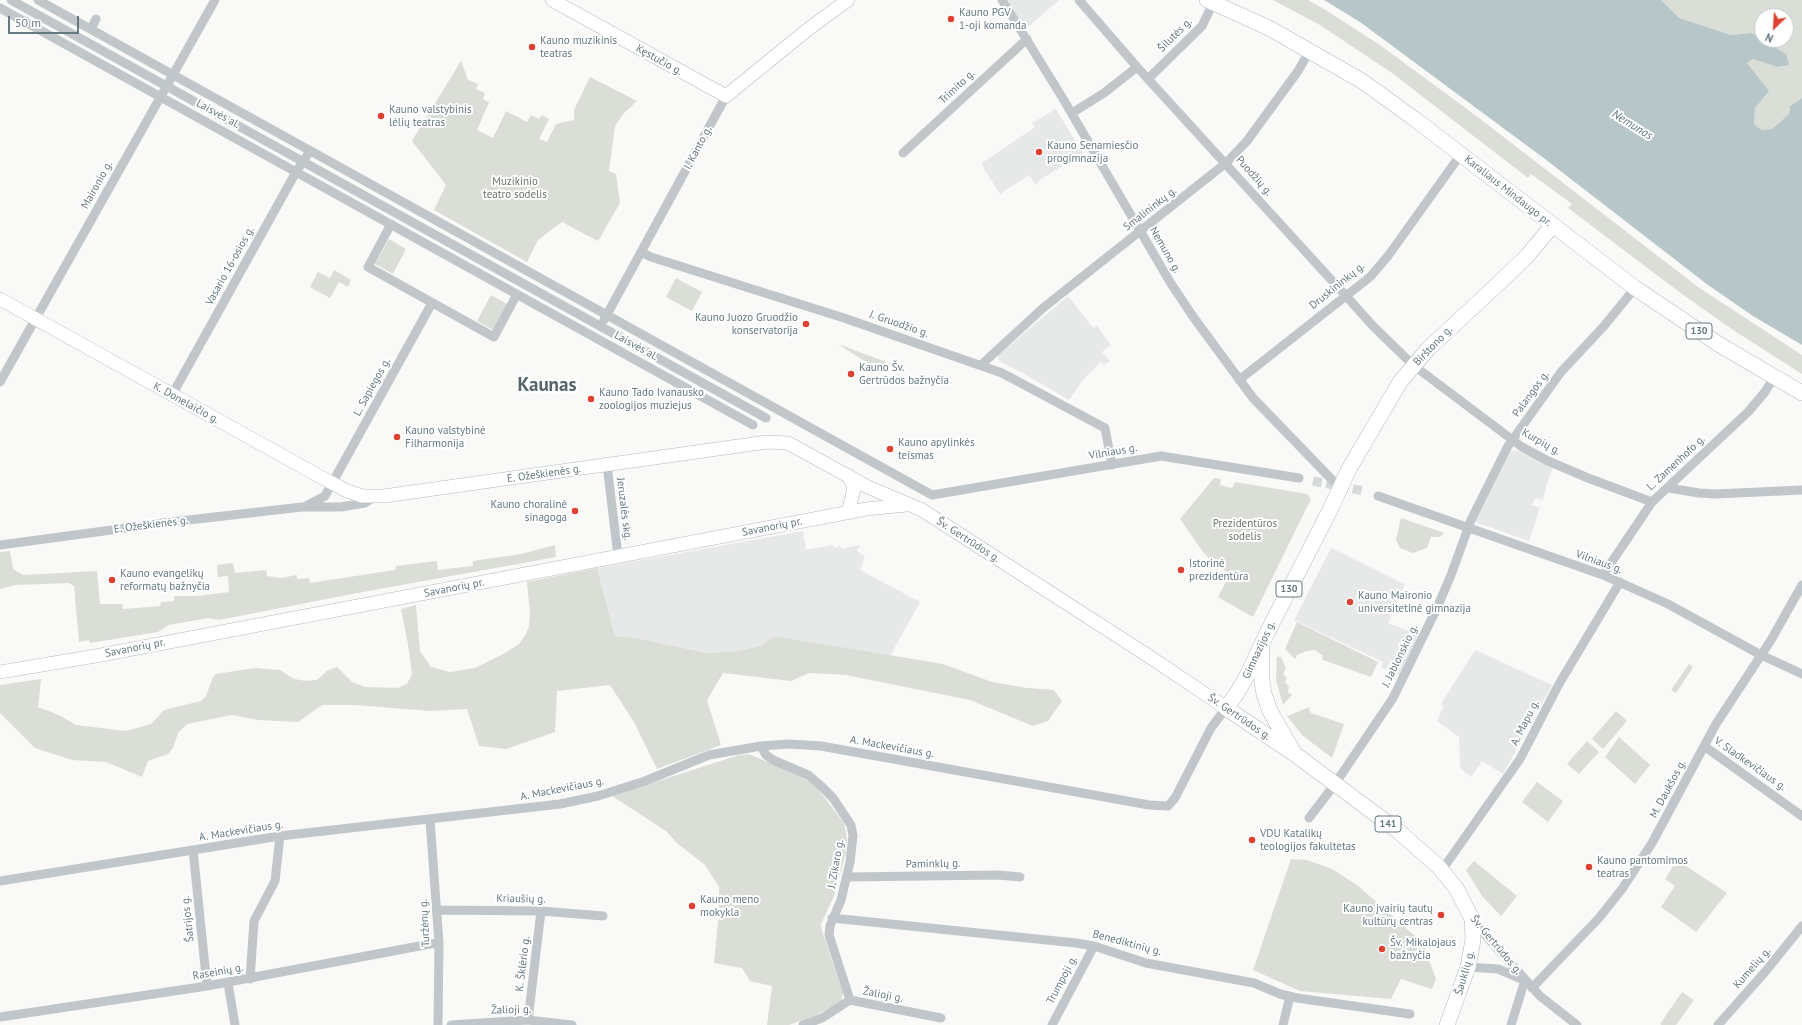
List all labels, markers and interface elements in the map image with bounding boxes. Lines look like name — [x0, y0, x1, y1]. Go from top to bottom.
place label: Kauno PGV 1-oji komanda — [959, 6, 1026, 32]
scale bar — [10, 8, 81, 34]
north arrow — [1754, 8, 1794, 48]
marker: Kauno PGV 1-oji komanda — [946, 14, 956, 24]
text: 50 m — [15, 15, 41, 30]
street label: Šilutės g. — [1155, 15, 1195, 55]
text: N — [1763, 30, 1776, 46]
place label: Kauno muzikinis teatras — [540, 34, 617, 60]
marker: Kauno muzikinis teatras — [527, 42, 537, 52]
street label: Kęstučio g. — [633, 42, 685, 78]
street label: Trimito g. — [936, 67, 978, 107]
street label: Laisvės al. — [194, 97, 242, 131]
place label: Kauno valstybinis lėlių teatras — [389, 103, 472, 129]
water label: Nemunas — [1609, 107, 1655, 143]
marker: Kauno valstybinis lėlių teatras — [376, 111, 386, 121]
street label: I. Kanto g. — [681, 124, 715, 172]
place label: Kauno Senamiesčio progimnazija — [1047, 139, 1138, 165]
marker: Kauno Senamiesčio progimnazija — [1034, 147, 1044, 157]
street label: Karaliaus Mindaugo pr. — [1462, 153, 1554, 229]
street label: Puodžių g. — [1233, 154, 1275, 198]
street label: Maironio g. — [78, 159, 116, 211]
park label: Muzikinio teatro sodelis — [483, 175, 547, 201]
street label: Smalininkų g. — [1121, 184, 1179, 234]
street label: Vasario 16-osios g. — [203, 224, 257, 308]
street label: Nemuno g. — [1147, 225, 1183, 275]
street label: Druskininkų g. — [1307, 260, 1367, 312]
street label: J. Gruodžio g. — [868, 308, 930, 340]
place label: Kauno Juozo Gruodžio konservatorija — [695, 311, 798, 337]
marker: Kauno Juozo Gruodžio konservatorija — [801, 319, 811, 329]
street label: Birštono g. — [1411, 323, 1455, 369]
road number: 130 — [1686, 323, 1712, 339]
street label: Laisvės al. — [612, 329, 660, 363]
street label: L. Sapiegos g. — [351, 356, 393, 418]
place label: Kauno Šv. Gertrūdos bažnyčia — [859, 361, 949, 387]
street label: Palangos g. — [1510, 368, 1552, 420]
marker: Kauno Šv. Gertrūdos bažnyčia — [846, 369, 856, 379]
district label: Kaunas — [518, 375, 576, 397]
street label: K. Donelaičio g. — [151, 379, 221, 427]
place label: Kauno Tado Ivanausko zoologijos muziejus — [599, 386, 704, 412]
marker: Kauno Tado Ivanausko zoologijos muziejus — [586, 394, 596, 404]
place label: Kauno valstybinė Filharmonija — [405, 424, 486, 450]
street label: Kurpių g. — [1519, 426, 1563, 458]
marker: Kauno valstybinė Filharmonija — [392, 432, 402, 442]
street label: L. Zamenhofo g. — [1644, 433, 1708, 493]
place label: Kauno apylinkės teismas — [898, 436, 975, 462]
street label: Vilniaus g. — [1088, 441, 1138, 463]
marker: Kauno apylinkės teismas — [885, 444, 895, 454]
street label: E. Ožeškienės g. — [506, 462, 582, 486]
street label: Jeruzalės skg. — [614, 477, 634, 541]
place label: Kauno choralinė sinagoga — [491, 498, 567, 524]
marker: Kauno choralinė sinagoga — [570, 506, 580, 516]
street label: E. Ožeškienės g. — [113, 514, 189, 536]
street label: Savanorių pr. — [741, 515, 803, 539]
street label: Šv. Gertrūdos g. — [934, 515, 1002, 565]
park label: Prezidentūros sodelis — [1213, 517, 1277, 543]
street label: Vilniaus g. — [1574, 547, 1624, 577]
place label: Istorinė prezidentūra — [1189, 557, 1248, 583]
marker: Istorinė prezidentūra — [1176, 565, 1186, 575]
place label: Kauno evangelikų reformatų bažnyčia — [120, 567, 210, 593]
marker: Kauno evangelikų reformatų bažnyčia — [107, 575, 117, 585]
street label: Savanorių pr. — [423, 576, 485, 600]
road number: 130 — [1276, 581, 1302, 597]
place label: Kauno Maironio universitetinė gimnazija — [1358, 589, 1471, 615]
marker: Kauno Maironio universitetinė gimnazija — [1345, 597, 1355, 607]
street label: Gimnazijos g. — [1240, 619, 1278, 681]
street label: J. Jablonskio g. — [1379, 622, 1421, 690]
street label: Savanorių pr. — [104, 636, 166, 660]
street label: Šv. Gertrūdos g. — [1205, 691, 1273, 743]
street label: A. Mapu g. — [1508, 698, 1542, 748]
street label: A. Mackevičiaus g. — [849, 733, 935, 761]
street label: V. Sladkevičiaus g. — [1711, 734, 1789, 794]
street label: M. Daukšos g. — [1647, 758, 1689, 820]
street label: A. Mackevičiaus g. — [519, 774, 605, 804]
road number: 141 — [1375, 816, 1401, 832]
street label: A. Mackevičiaus g. — [198, 818, 284, 844]
place label: VDU Katalikų teologijos fakultetas — [1260, 827, 1356, 853]
marker: VDU Katalikų teologijos fakultetas — [1247, 835, 1257, 845]
street label: J. Zikaro g. — [825, 839, 847, 889]
place label: Kauno pantomimos teatras — [1597, 854, 1688, 880]
street label: Paminklų g. — [906, 857, 960, 871]
marker: Kauno pantomimos teatras — [1584, 862, 1594, 872]
street label: Kriaušių g. — [496, 892, 546, 906]
place label: Kauno meno mokykla — [700, 893, 759, 919]
street label: Šatrijos g. — [179, 895, 197, 943]
street label: Turžėnų g. — [417, 899, 433, 947]
marker: Kauno meno mokykla — [687, 901, 697, 911]
place label: Kauno įvairių tautų kultūrų centras — [1343, 902, 1433, 928]
marker: Kauno įvairių tautų kultūrų centras — [1436, 910, 1446, 920]
street label: Šv. Gertrūdos g. — [1467, 913, 1525, 977]
street label: Benediktinių g. — [1091, 927, 1163, 959]
street label: K. Šklėrio g. — [513, 936, 533, 992]
place label: Šv. Mikalojaus bažnyčia — [1390, 936, 1456, 962]
marker: Šv. Mikalojaus bažnyčia — [1377, 944, 1387, 954]
street label: Kumelių g. — [1731, 945, 1773, 991]
street label: Šauklių g. — [1452, 949, 1478, 997]
street label: Trumpoji g. — [1044, 954, 1080, 1006]
street label: Raseinių g. — [192, 961, 244, 983]
street label: Žalioji g. — [862, 985, 904, 1005]
street label: Žalioji g. — [491, 1003, 531, 1017]

